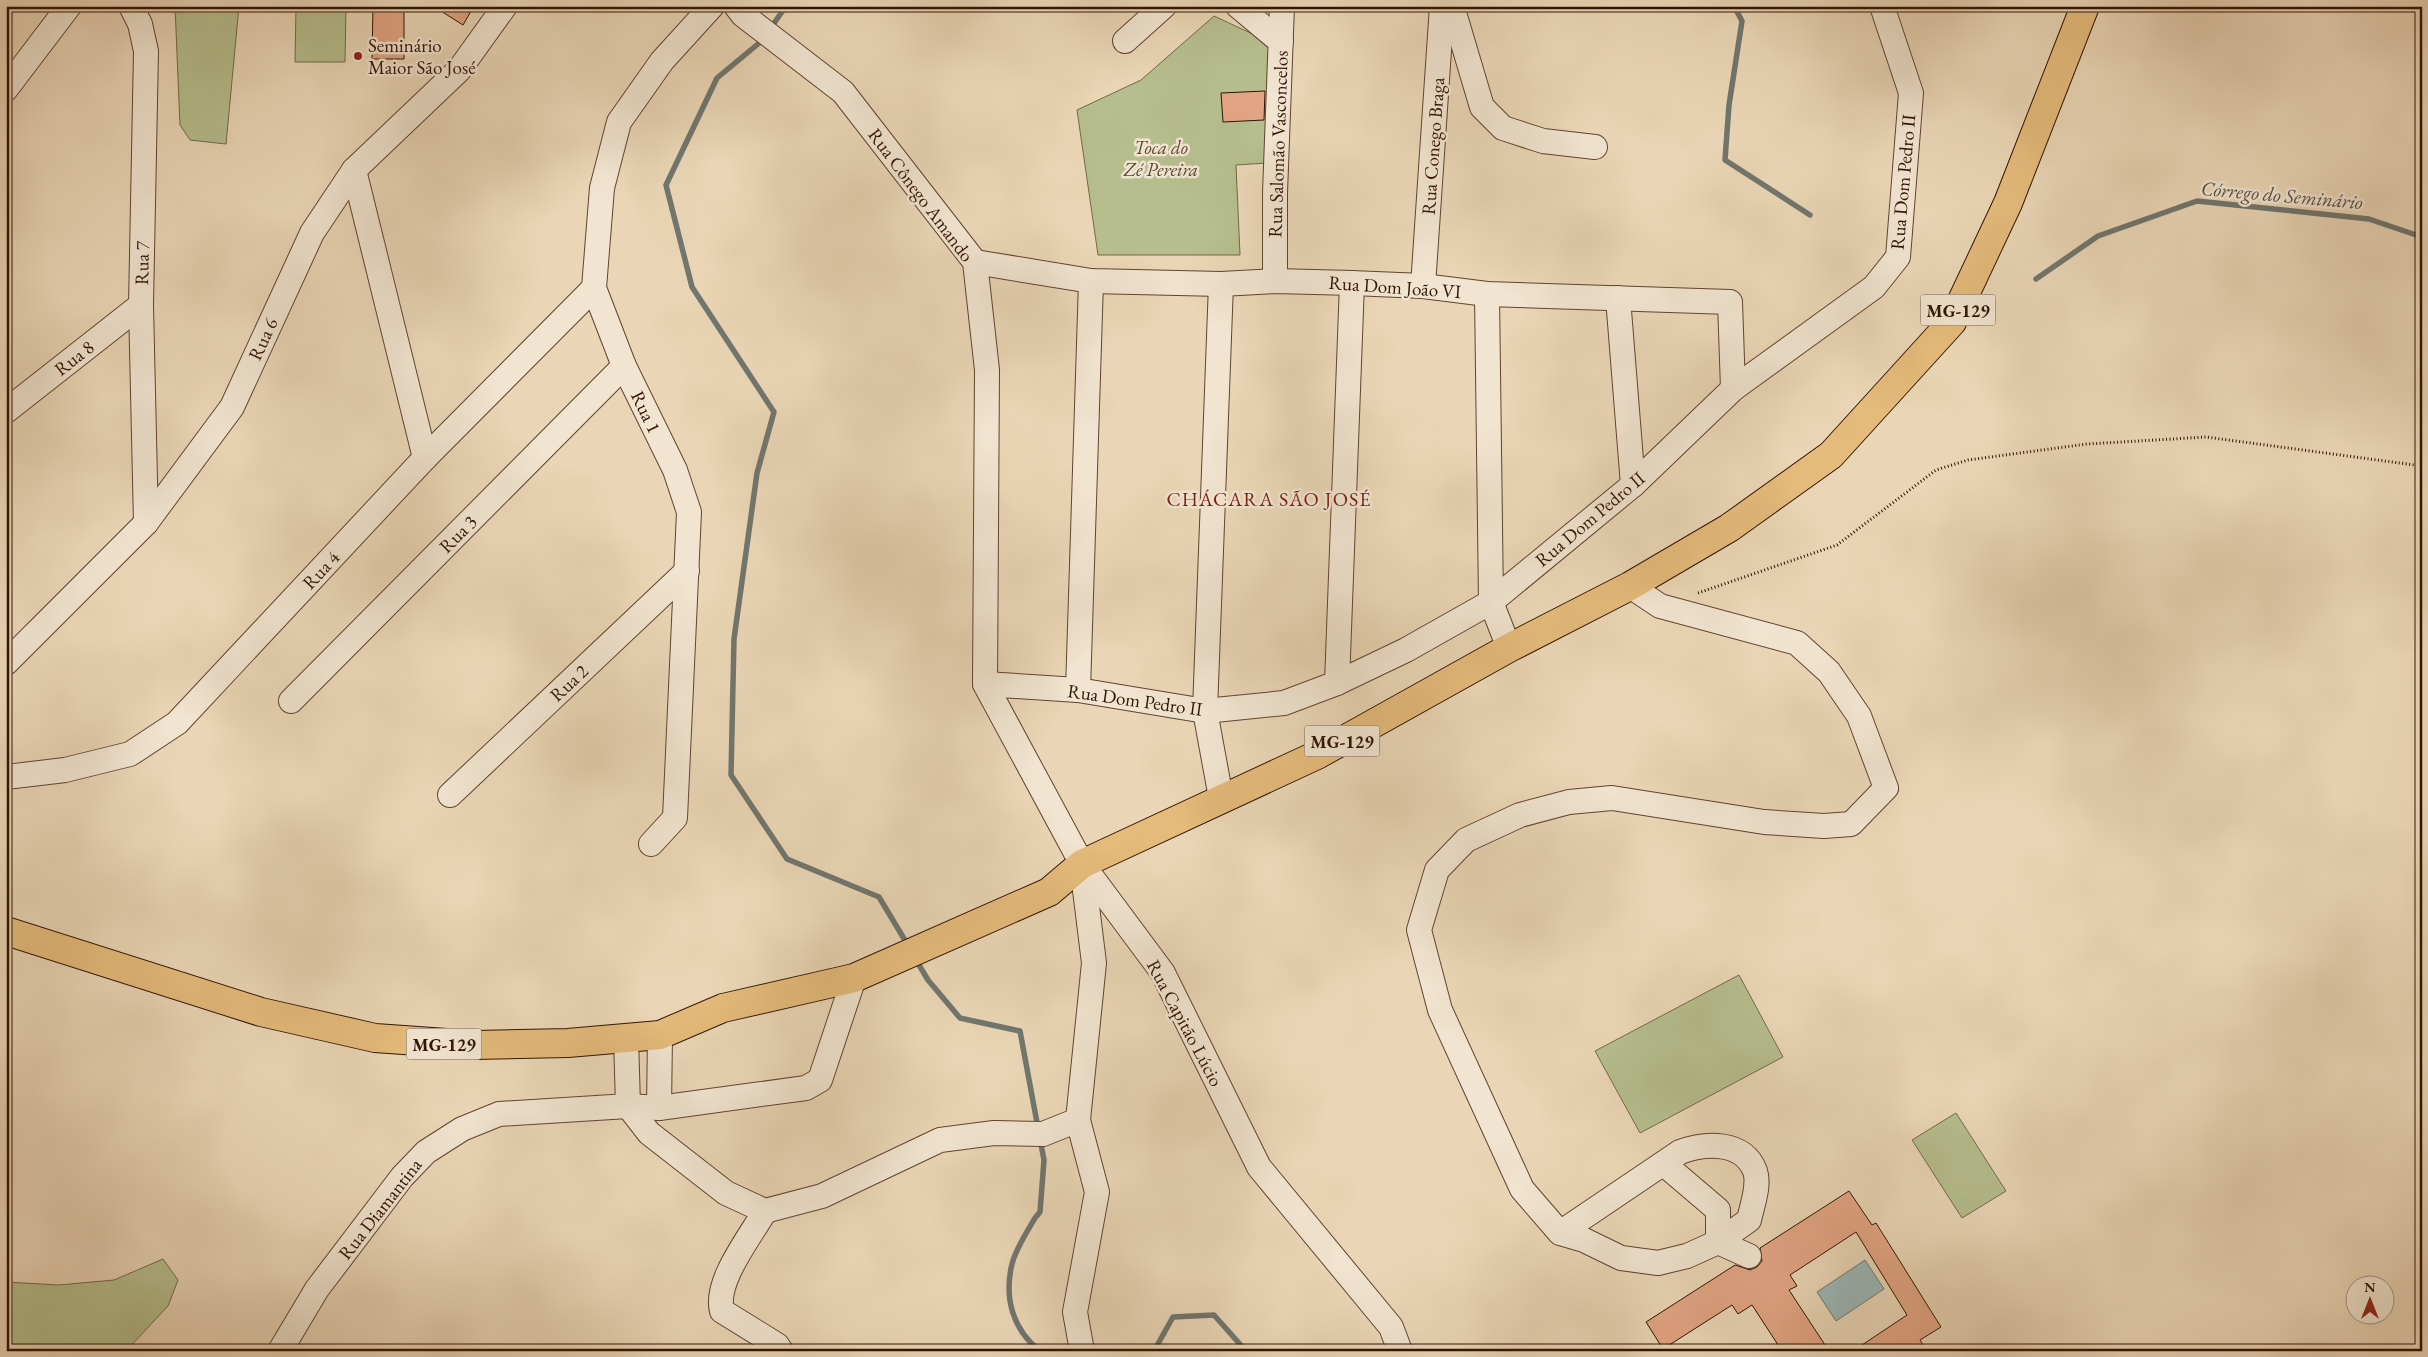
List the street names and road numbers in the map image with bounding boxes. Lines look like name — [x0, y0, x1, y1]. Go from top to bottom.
street label: Rua Salomão Vasconcelos — [1262, 50, 1294, 238]
street label: Rua Conego Braga — [1416, 76, 1450, 216]
street label: Rua Dom Pedro II — [1885, 113, 1921, 251]
street label: Rua Cônego Amando — [862, 123, 980, 267]
street label: Rua 7 — [129, 240, 155, 285]
street label: Rua Dom João VI — [1328, 270, 1463, 304]
road number: MG-129 — [1920, 294, 1996, 326]
street label: Rua 6 — [242, 314, 284, 364]
street label: Rua 8 — [49, 335, 99, 381]
street label: Rua 1 — [625, 387, 667, 437]
street label: Rua Dom Pedro II — [1530, 465, 1651, 572]
street label: Rua 3 — [434, 510, 482, 558]
street label: Rua 4 — [297, 545, 346, 595]
street label: Rua 2 — [544, 659, 594, 707]
street label: Rua Dom Pedro II — [1066, 678, 1205, 722]
road number: MG-129 — [1304, 726, 1380, 756]
street label: Rua Capitão Lúcio — [1141, 955, 1229, 1091]
road number: MG-129 — [406, 1028, 482, 1060]
street label: Rua Diamantina — [333, 1153, 428, 1265]

